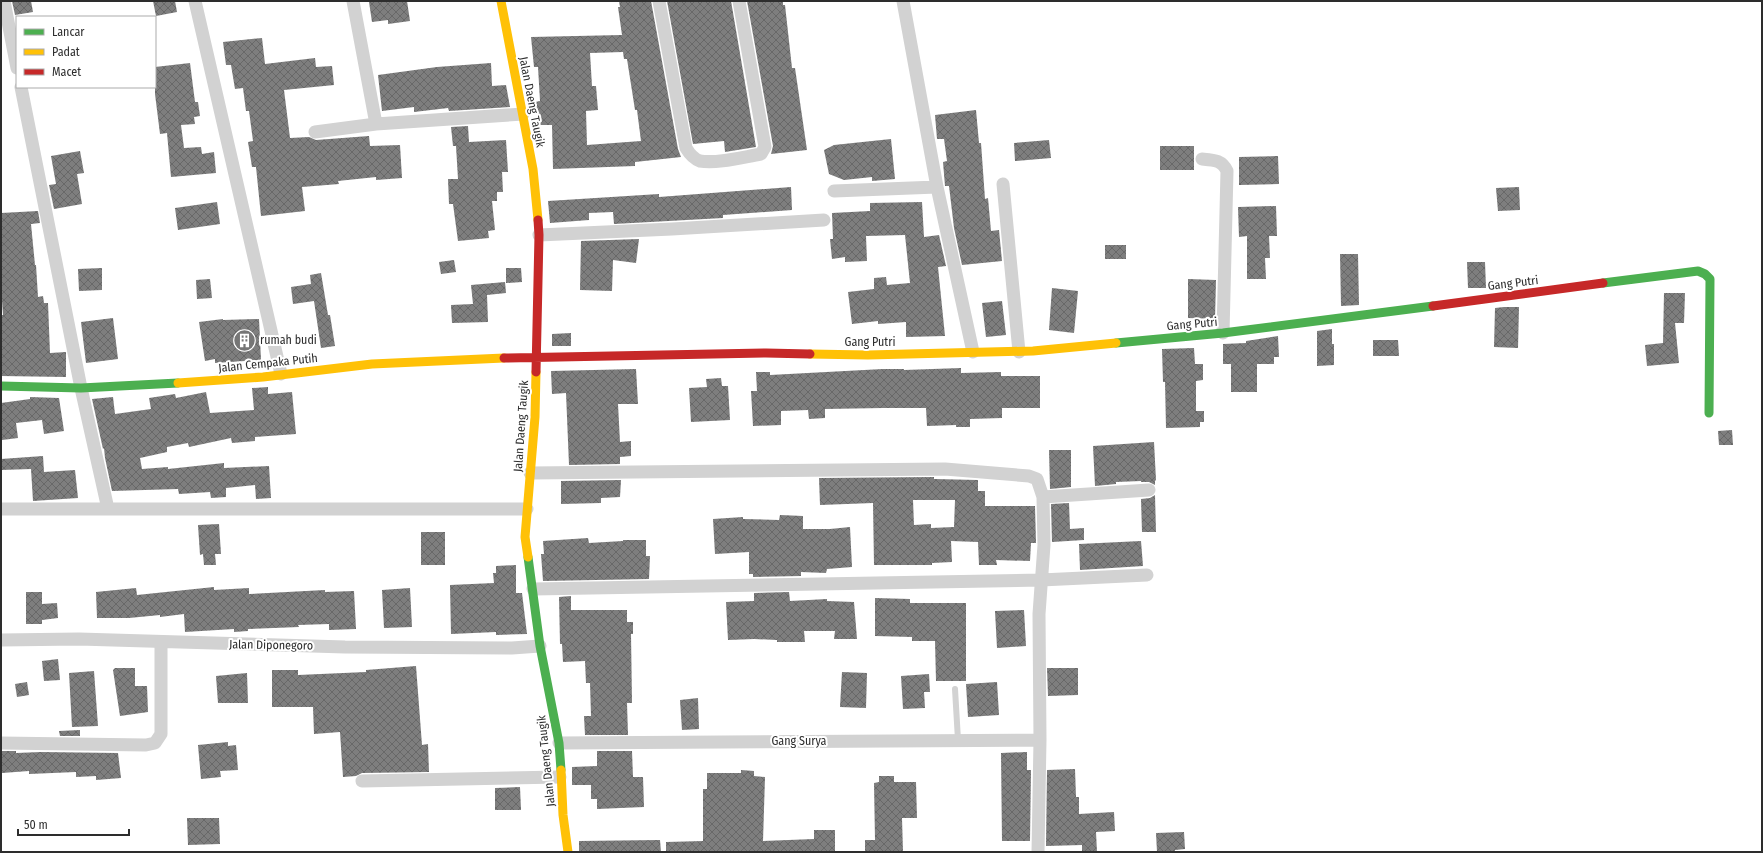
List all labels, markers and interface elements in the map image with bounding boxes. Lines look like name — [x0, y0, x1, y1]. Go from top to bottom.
legend — [16, 16, 156, 88]
text: Lancar — [52, 25, 85, 39]
text: Padat — [52, 45, 80, 59]
street label: Jalan Daeng Taugik — [516, 56, 548, 149]
text: Macet — [52, 65, 81, 79]
street label: Gang Putri — [1487, 273, 1539, 293]
street label: Gang Putri — [1166, 315, 1218, 333]
building icon: rumah budi — [232, 327, 258, 353]
place label: rumah budi — [260, 333, 317, 347]
street label: Gang Putri — [845, 335, 895, 349]
street label: Jalan Cempaka Putih — [218, 351, 318, 375]
street label: Jalan Daeng Taugik — [511, 379, 531, 472]
street label: Jalan Diponegoro — [229, 637, 313, 653]
street label: Jalan Daeng Taugik — [534, 714, 558, 807]
street label: Gang Surya — [771, 734, 827, 748]
scale bar — [18, 811, 129, 837]
text: 50 m — [24, 818, 48, 832]

